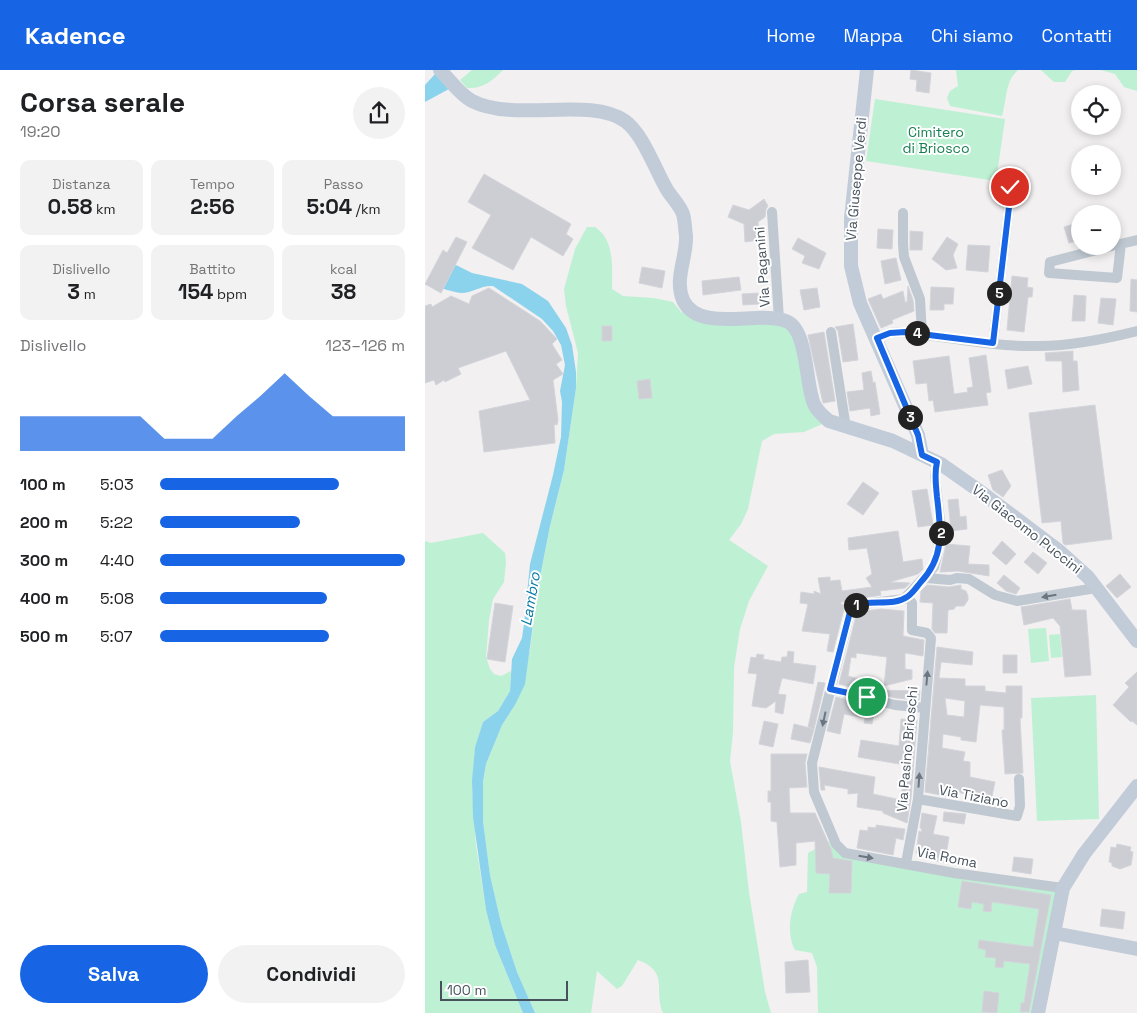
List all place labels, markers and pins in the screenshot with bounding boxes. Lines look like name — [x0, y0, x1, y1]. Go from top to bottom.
pin — [989, 166, 1031, 208]
pin: 5 — [987, 280, 1011, 306]
pin: 4 — [905, 320, 929, 346]
pin: 3 — [897, 404, 923, 430]
pin: 2 — [929, 520, 953, 546]
pin: 1 — [843, 592, 869, 618]
pin — [846, 676, 888, 718]

